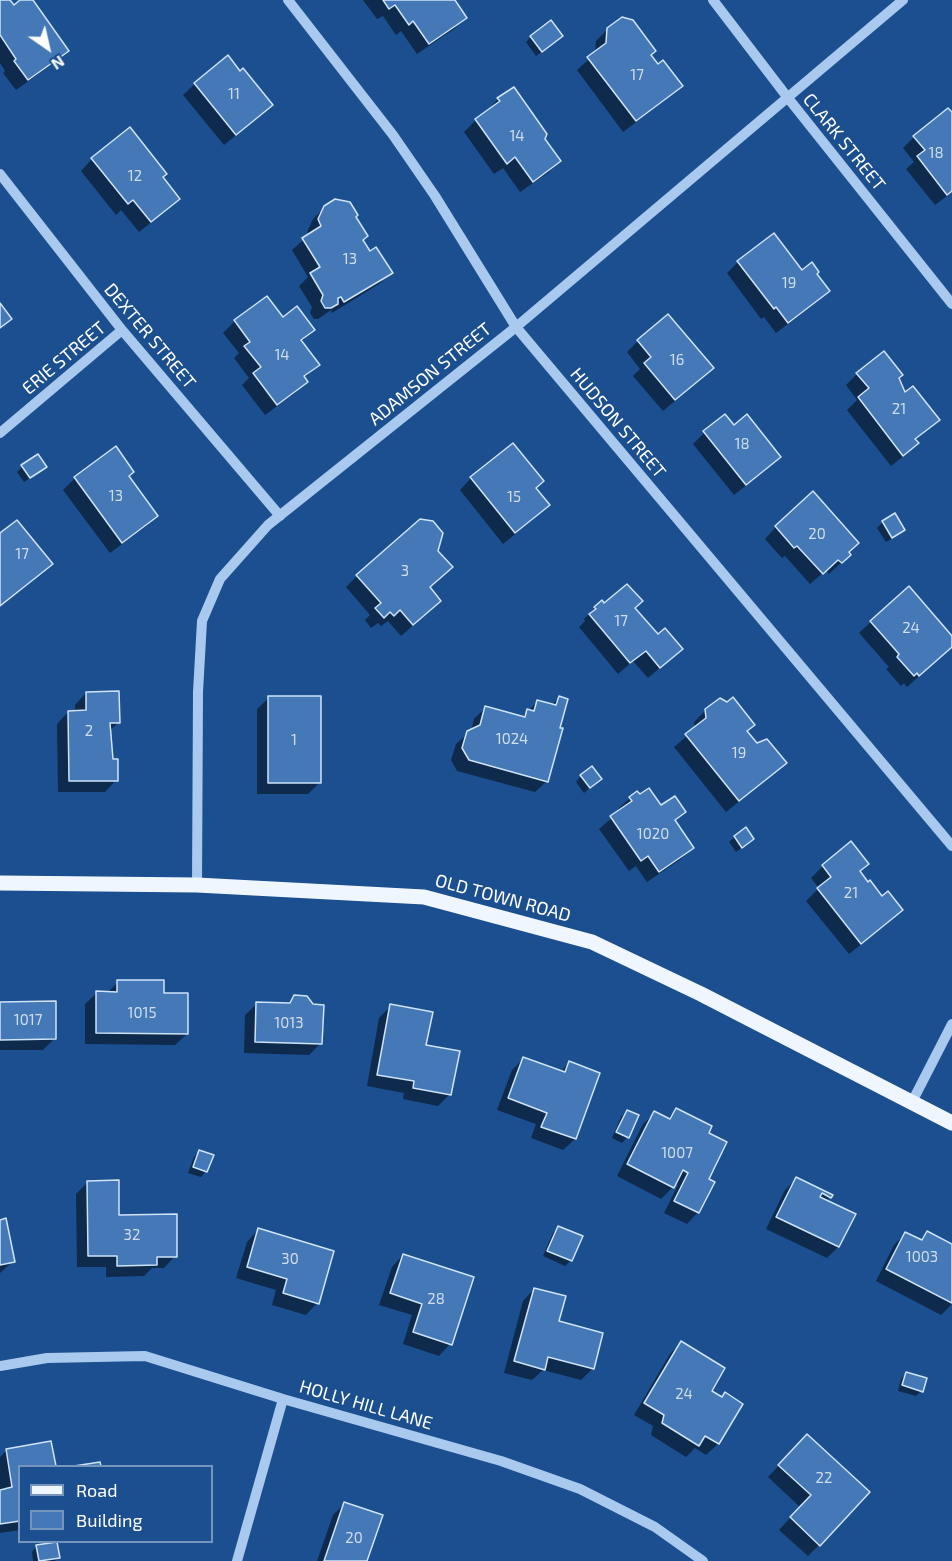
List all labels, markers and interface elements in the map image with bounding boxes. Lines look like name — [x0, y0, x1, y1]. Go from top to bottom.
north arrow — [18, 18, 78, 78]
text: N — [48, 52, 68, 74]
house number: 17 — [630, 66, 644, 84]
house number: 11 — [228, 85, 240, 103]
street label: CLARK STREET — [798, 89, 890, 195]
house number: 14 — [509, 127, 525, 145]
house number: 18 — [928, 144, 944, 162]
house number: 12 — [128, 167, 142, 185]
house number: 13 — [343, 250, 357, 268]
house number: 19 — [782, 274, 796, 292]
street label: DEXTER STREET — [100, 279, 200, 393]
street label: ERIE STREET — [18, 317, 110, 399]
street label: ADAMSON STREET — [364, 318, 496, 430]
house number: 14 — [274, 346, 290, 364]
house number: 16 — [670, 351, 684, 369]
street label: HUDSON STREET — [566, 364, 670, 482]
house number: 21 — [892, 400, 906, 418]
house number: 18 — [734, 435, 750, 453]
house number: 13 — [109, 487, 123, 505]
house number: 15 — [507, 488, 521, 506]
house number: 20 — [808, 525, 826, 543]
house number: 17 — [15, 545, 29, 563]
house number: 3 — [401, 562, 409, 580]
house number: 17 — [614, 612, 628, 630]
house number: 24 — [902, 619, 920, 637]
house number: 2 — [85, 722, 93, 740]
house number: 1024 — [496, 730, 528, 748]
house number: 1 — [291, 731, 297, 749]
house number: 19 — [732, 744, 746, 762]
house number: 1020 — [637, 825, 669, 843]
street label: OLD TOWN ROAD — [433, 870, 573, 926]
house number: 21 — [844, 884, 858, 902]
house number: 1015 — [127, 1004, 157, 1022]
house number: 1017 — [14, 1011, 42, 1029]
house number: 1013 — [274, 1014, 304, 1032]
house number: 1007 — [661, 1144, 693, 1162]
house number: 32 — [124, 1226, 140, 1244]
house number: 1003 — [906, 1248, 938, 1266]
house number: 30 — [281, 1250, 299, 1268]
house number: 28 — [427, 1290, 445, 1308]
street label: HOLLY HILL LANE — [297, 1376, 435, 1434]
house number: 24 — [675, 1385, 693, 1403]
legend — [18, 1465, 213, 1543]
house number: 22 — [816, 1469, 832, 1487]
text: Road — [76, 1479, 117, 1501]
text: Building — [76, 1509, 143, 1531]
house number: 20 — [345, 1529, 363, 1547]

